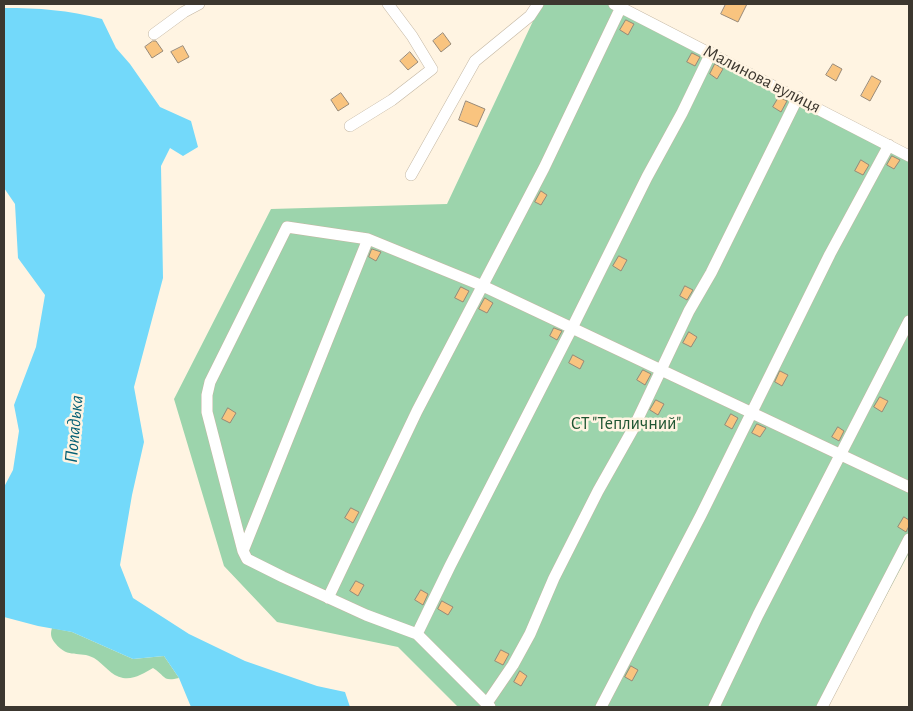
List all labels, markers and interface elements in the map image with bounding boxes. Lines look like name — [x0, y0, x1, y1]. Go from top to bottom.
street label: Малинова вулиця — [700, 40, 824, 118]
water label: Попадька — [60, 394, 88, 464]
park label: СТ "Тепличний" — [571, 413, 681, 435]

